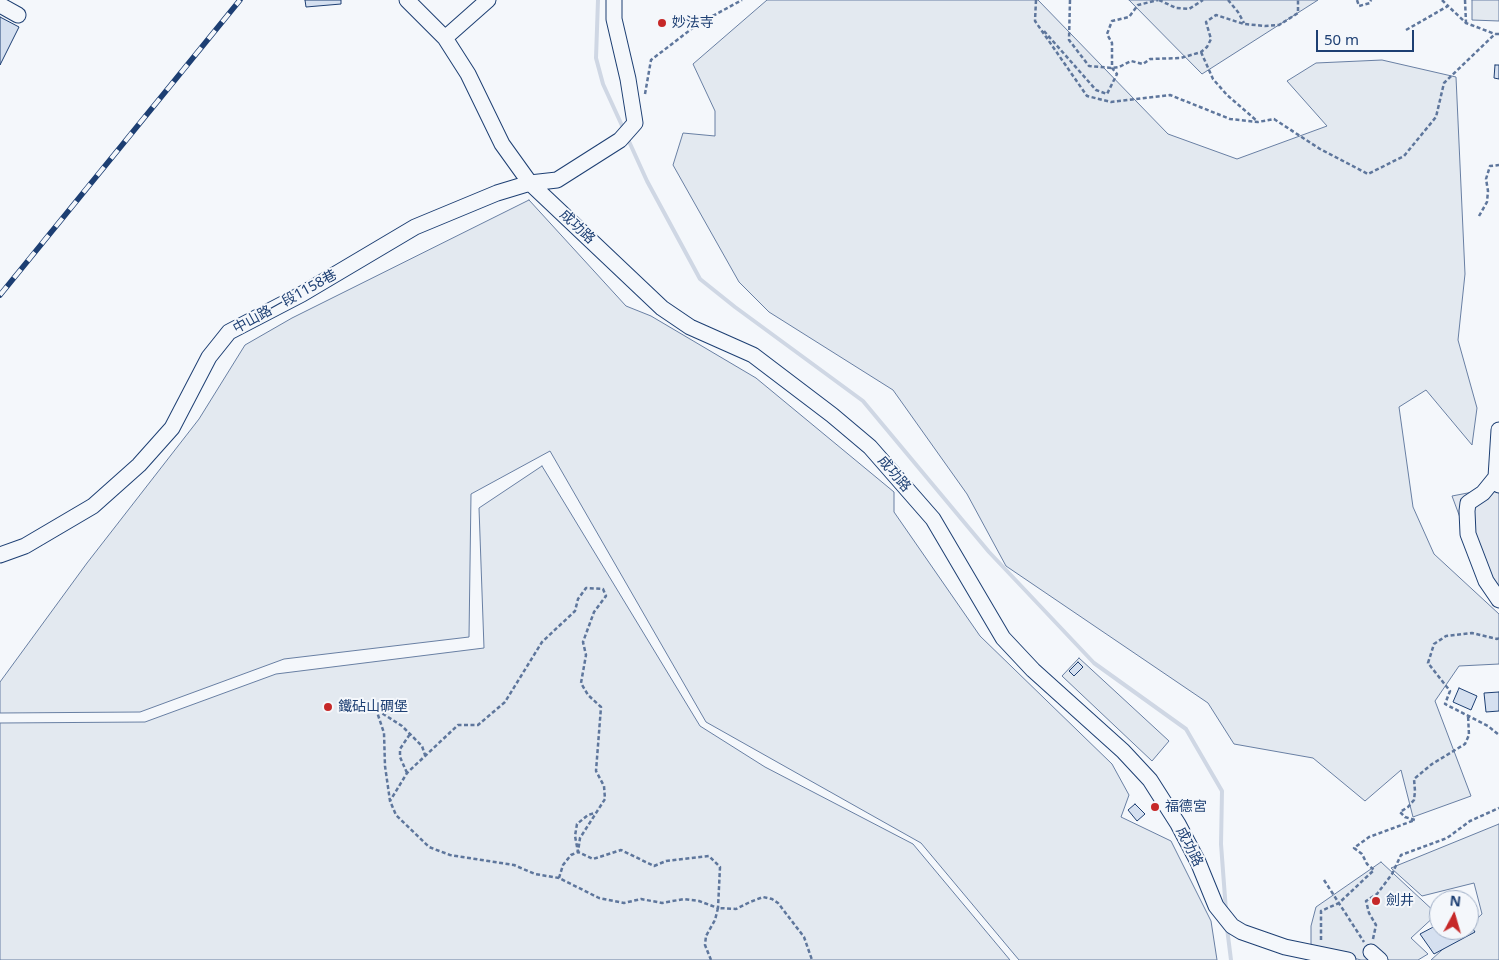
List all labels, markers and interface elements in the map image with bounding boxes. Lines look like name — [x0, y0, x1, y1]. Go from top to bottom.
place label: 妙法寺 — [672, 15, 714, 31]
marker: 妙法寺 — [656, 17, 668, 29]
scale bar — [1319, 20, 1416, 52]
text: 50 m — [1324, 29, 1359, 49]
street label: 成功路 — [556, 207, 598, 247]
street label: 中山路一段1158巷 — [230, 267, 340, 337]
street label: 成功路 — [874, 453, 914, 495]
place label: 鐵砧山碉堡 — [338, 699, 408, 715]
marker: 鐵砧山碉堡 — [322, 701, 334, 713]
place label: 福德宮 — [1165, 799, 1207, 815]
marker: 福德宮 — [1149, 801, 1161, 813]
street label: 成功路 — [1172, 824, 1206, 870]
north arrow — [1429, 890, 1479, 940]
text: N — [1449, 891, 1462, 911]
place label: 劍井 — [1386, 893, 1414, 909]
marker: 劍井 — [1370, 895, 1382, 907]

